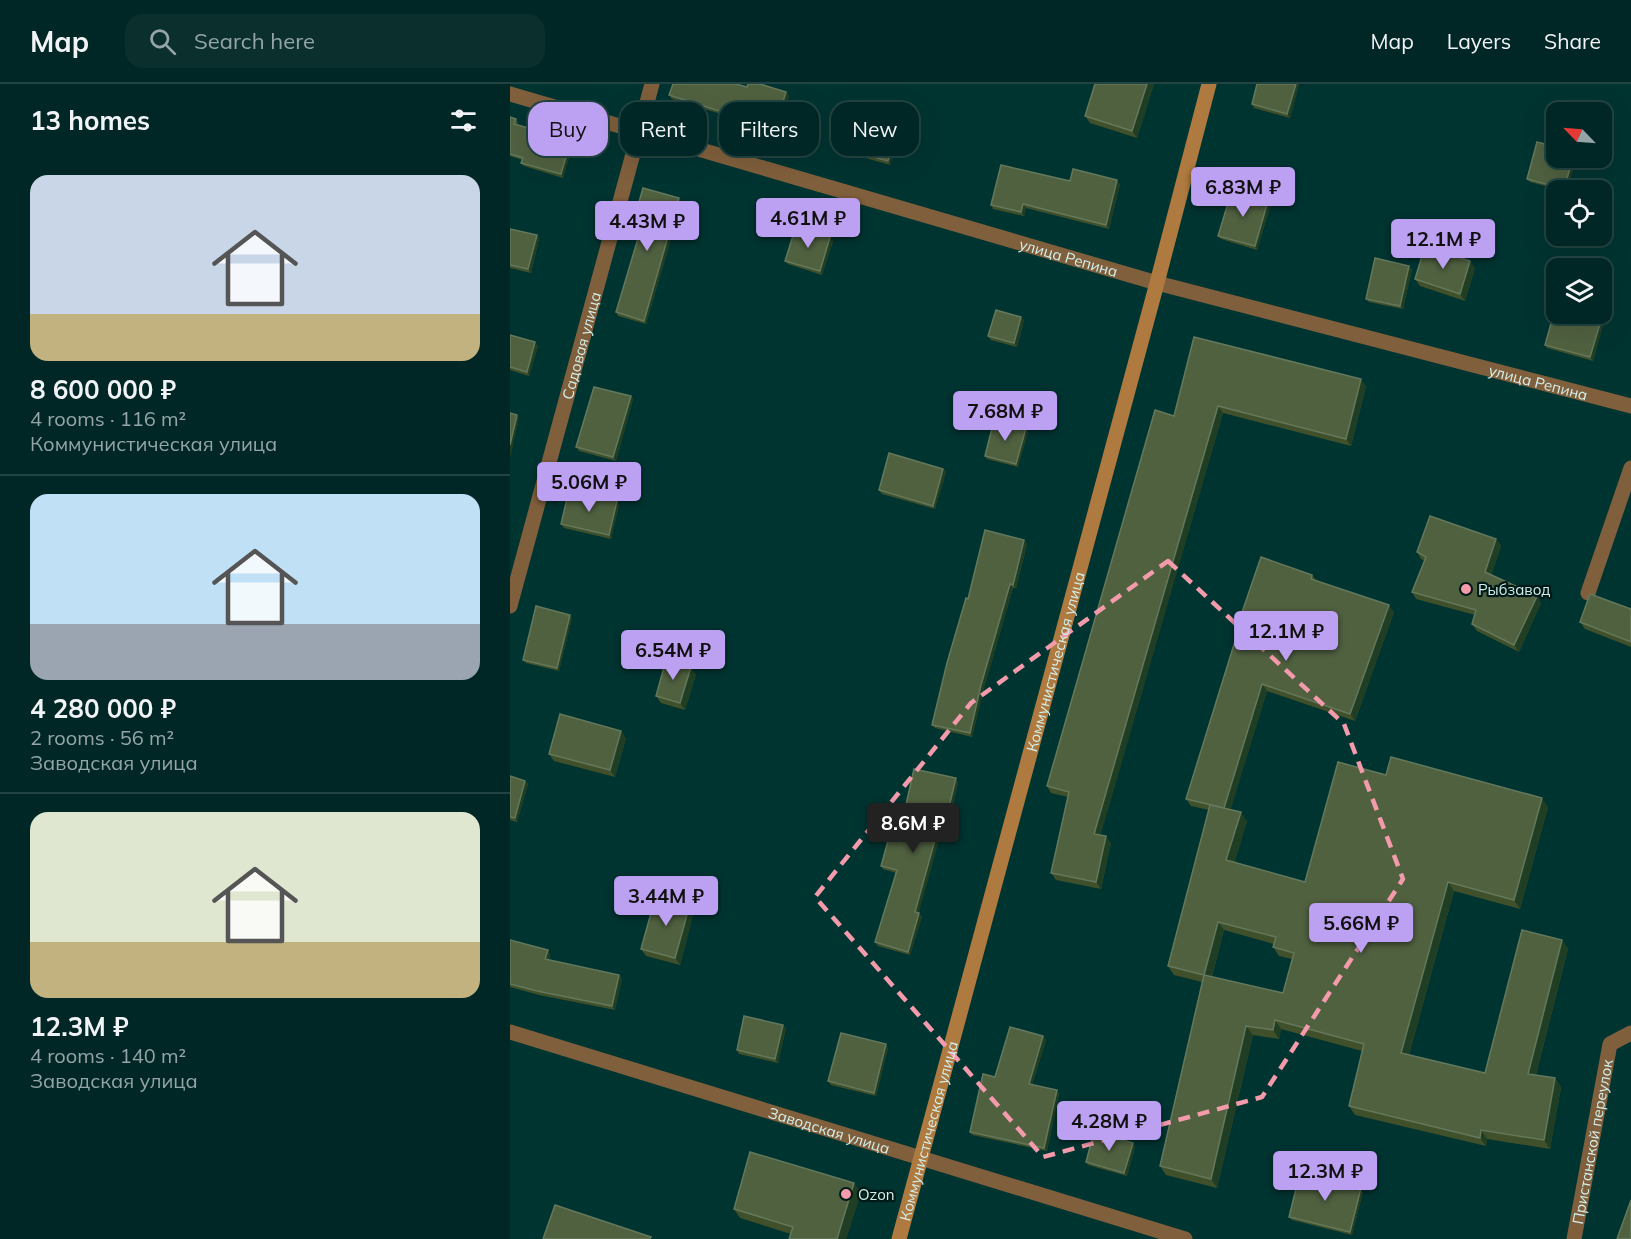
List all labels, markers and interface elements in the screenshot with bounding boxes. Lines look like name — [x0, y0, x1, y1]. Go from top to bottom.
search box — [125, 14, 545, 68]
text: Map — [30, 24, 89, 59]
icon: search — [146, 25, 179, 58]
text: Search here — [194, 27, 315, 55]
text: Map — [1371, 28, 1414, 54]
text: Layers — [1447, 28, 1511, 54]
text: Share — [1544, 28, 1601, 54]
chip: Buy — [528, 102, 608, 156]
chip: Rent — [620, 102, 707, 156]
chip: Filters — [719, 102, 819, 156]
chip: New — [831, 102, 919, 156]
north arrow — [1546, 102, 1612, 168]
map controls — [1546, 102, 1612, 324]
text: 13 homes — [30, 104, 150, 137]
icon: filters — [447, 104, 480, 137]
pin: 6.83M ₽ — [1188, 167, 1298, 218]
text: 6.83M ₽ — [1205, 174, 1281, 199]
button: locate — [1546, 180, 1612, 246]
pin: 4.61M ₽ — [753, 198, 863, 249]
pin: 4.43M ₽ — [592, 201, 702, 252]
text: 4.61M ₽ — [770, 205, 846, 230]
text: 4.43M ₽ — [609, 208, 685, 233]
icon: home — [201, 214, 309, 322]
pin: 12.1M ₽ — [1388, 219, 1498, 270]
text: 12.1M ₽ — [1405, 226, 1481, 251]
street label: улица Репина — [1017, 234, 1120, 281]
button: layers — [1546, 258, 1612, 324]
street label: Садовая улица — [557, 290, 605, 401]
street label: улица Репина — [1487, 360, 1590, 404]
text: 8 600 000 ₽ — [30, 373, 176, 406]
pin: 7.68M ₽ — [950, 391, 1060, 442]
text: 7.68M ₽ — [967, 398, 1043, 423]
text: 4 rooms · 116 m² — [30, 406, 186, 431]
text: Коммунистическая улица — [30, 431, 277, 456]
pin: 5.06M ₽ — [534, 462, 644, 513]
text: 5.06M ₽ — [551, 469, 627, 494]
icon: home — [201, 533, 309, 641]
street label: Коммунистическая улица — [1021, 570, 1088, 754]
place label: Рыбзавод — [1478, 580, 1550, 599]
marker: Рыбзавод — [1459, 582, 1473, 596]
pin: 12.1M ₽ — [1231, 611, 1341, 662]
text: 12.1M ₽ — [1248, 618, 1324, 643]
pin: 6.54M ₽ — [618, 630, 728, 681]
text: 6.54M ₽ — [635, 637, 711, 662]
text: 4 280 000 ₽ — [30, 692, 176, 725]
text: 2 rooms · 56 m² — [30, 725, 174, 750]
text: Заводская улица — [30, 750, 198, 775]
pin: 8.6M ₽ — [864, 803, 962, 854]
text: 8.6M ₽ — [881, 810, 945, 835]
icon: home — [201, 851, 309, 959]
pin: 3.44M ₽ — [611, 876, 721, 927]
text: 3.44M ₽ — [628, 883, 704, 908]
pin: 5.66M ₽ — [1306, 903, 1416, 954]
text: 5.66M ₽ — [1323, 910, 1399, 935]
text: 12.3M ₽ — [30, 1010, 129, 1043]
street label: Коммунистическая улица — [895, 1039, 962, 1223]
text: 4 rooms · 140 m² — [30, 1043, 186, 1068]
street label: Пристанской переулок — [1567, 1057, 1617, 1226]
text: Заводская улица — [30, 1068, 198, 1093]
pin: 4.28M ₽ — [1054, 1101, 1164, 1152]
street label: Заводская улица — [766, 1102, 892, 1157]
text: 4.28M ₽ — [1071, 1108, 1147, 1133]
pin: 12.3M ₽ — [1270, 1151, 1380, 1202]
text: 12.3M ₽ — [1287, 1158, 1363, 1183]
place label: Ozon — [858, 1185, 895, 1204]
marker: Ozon — [839, 1187, 853, 1201]

